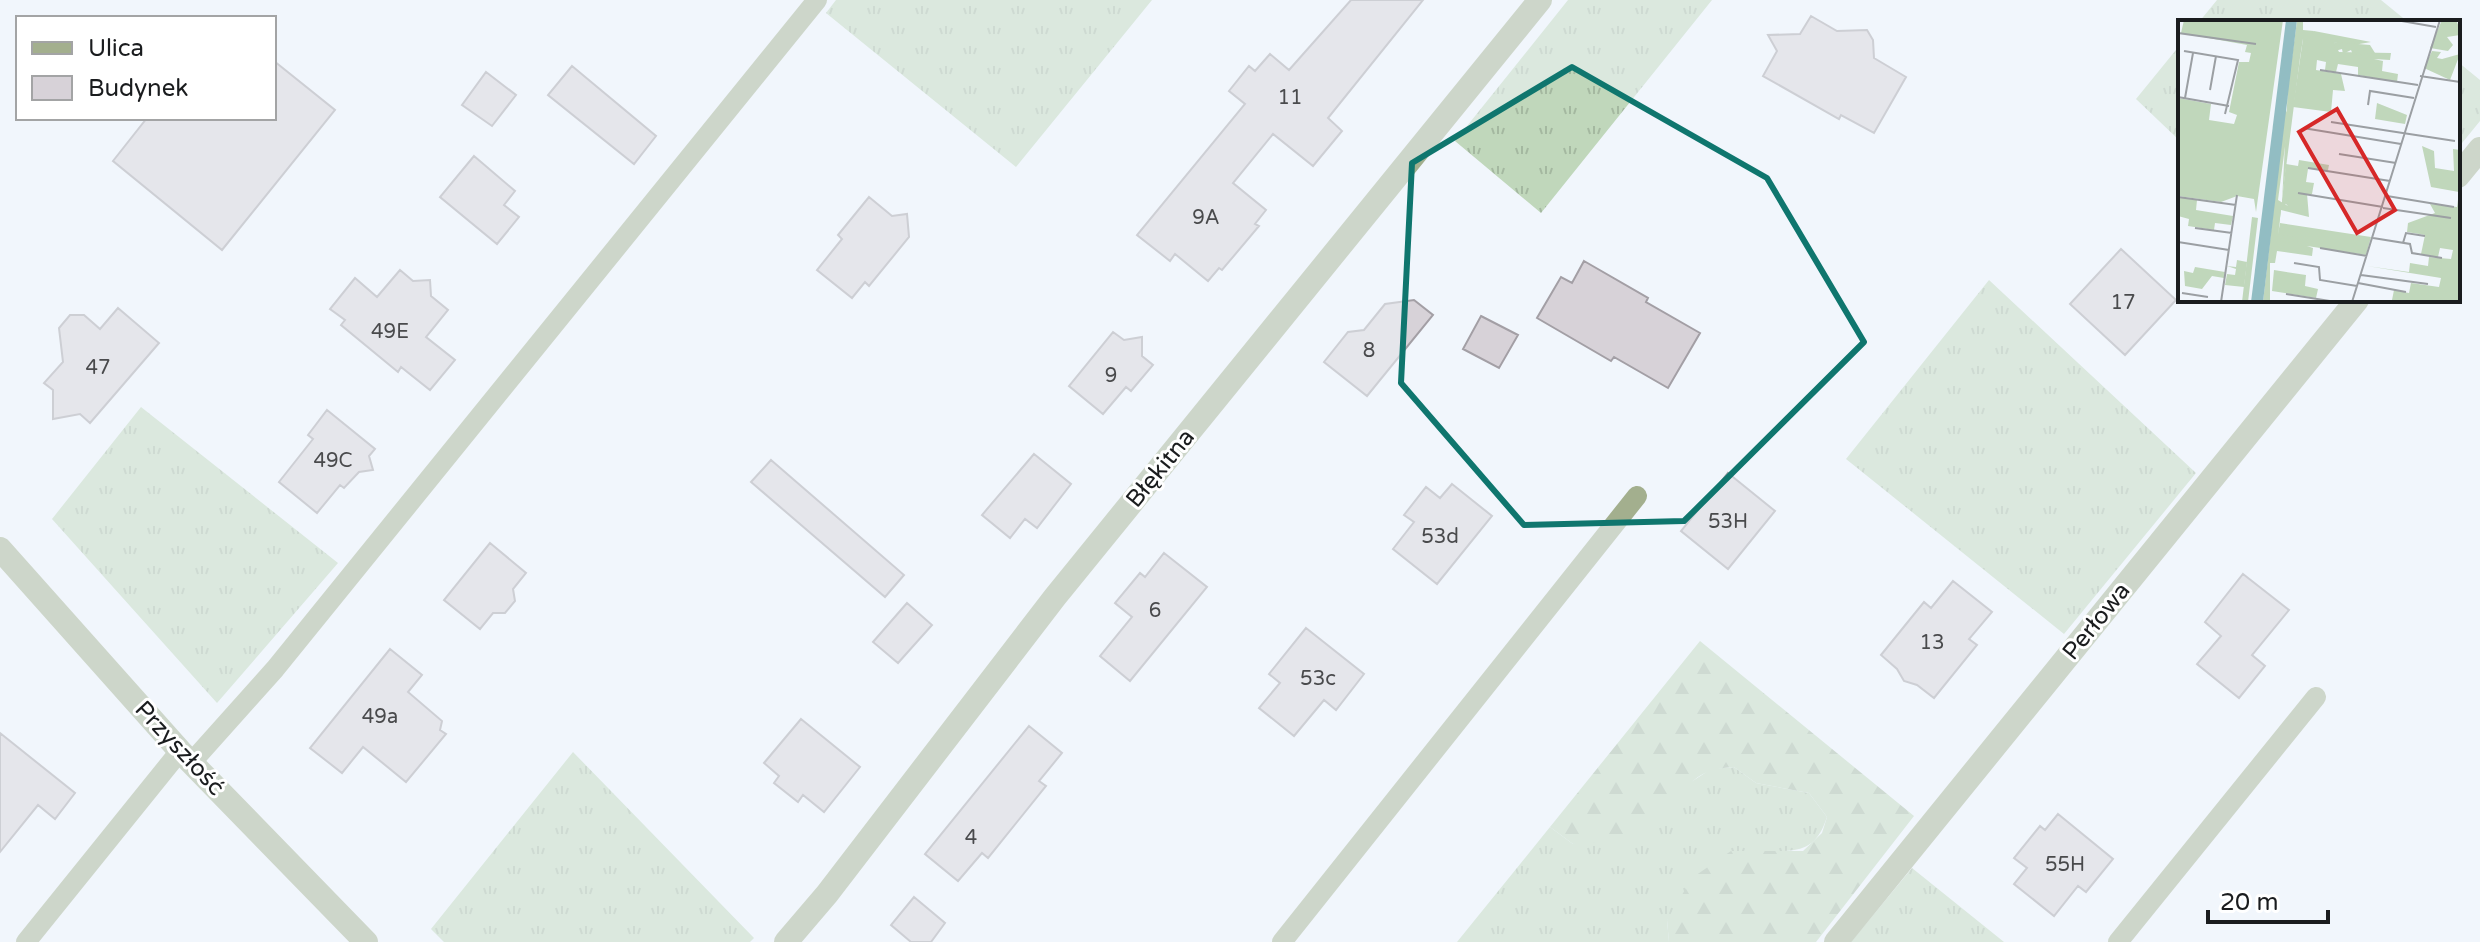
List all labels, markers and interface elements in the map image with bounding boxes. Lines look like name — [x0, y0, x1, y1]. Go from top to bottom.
legend — [16, 16, 276, 120]
inset map — [2178, 20, 2460, 302]
text: Ulica — [88, 34, 144, 63]
text: Budynek — [88, 74, 188, 103]
house number: 11 — [1277, 86, 1303, 110]
house number: 9A — [1192, 206, 1220, 230]
house number: 17 — [2110, 291, 2136, 315]
house number: 49E — [371, 320, 409, 344]
house number: 8 — [1363, 339, 1375, 363]
house number: 47 — [85, 356, 111, 380]
house number: 9 — [1105, 364, 1117, 388]
street label: Błękitna — [1120, 423, 1201, 513]
house number: 49C — [313, 449, 353, 473]
house number: 53H — [1708, 510, 1748, 534]
house number: 53d — [1421, 525, 1459, 549]
street label: Perłowa — [2056, 577, 2136, 666]
house number: 6 — [1149, 599, 1161, 623]
house number: 13 — [1919, 631, 1945, 655]
house number: 53c — [1300, 667, 1336, 691]
street label: Przyszłość — [129, 695, 231, 802]
house number: 49a — [362, 705, 398, 729]
house number: 4 — [965, 826, 977, 850]
house number: 55H — [2045, 853, 2085, 877]
scale bar — [2208, 874, 2328, 924]
text: 20 m — [2220, 888, 2278, 917]

